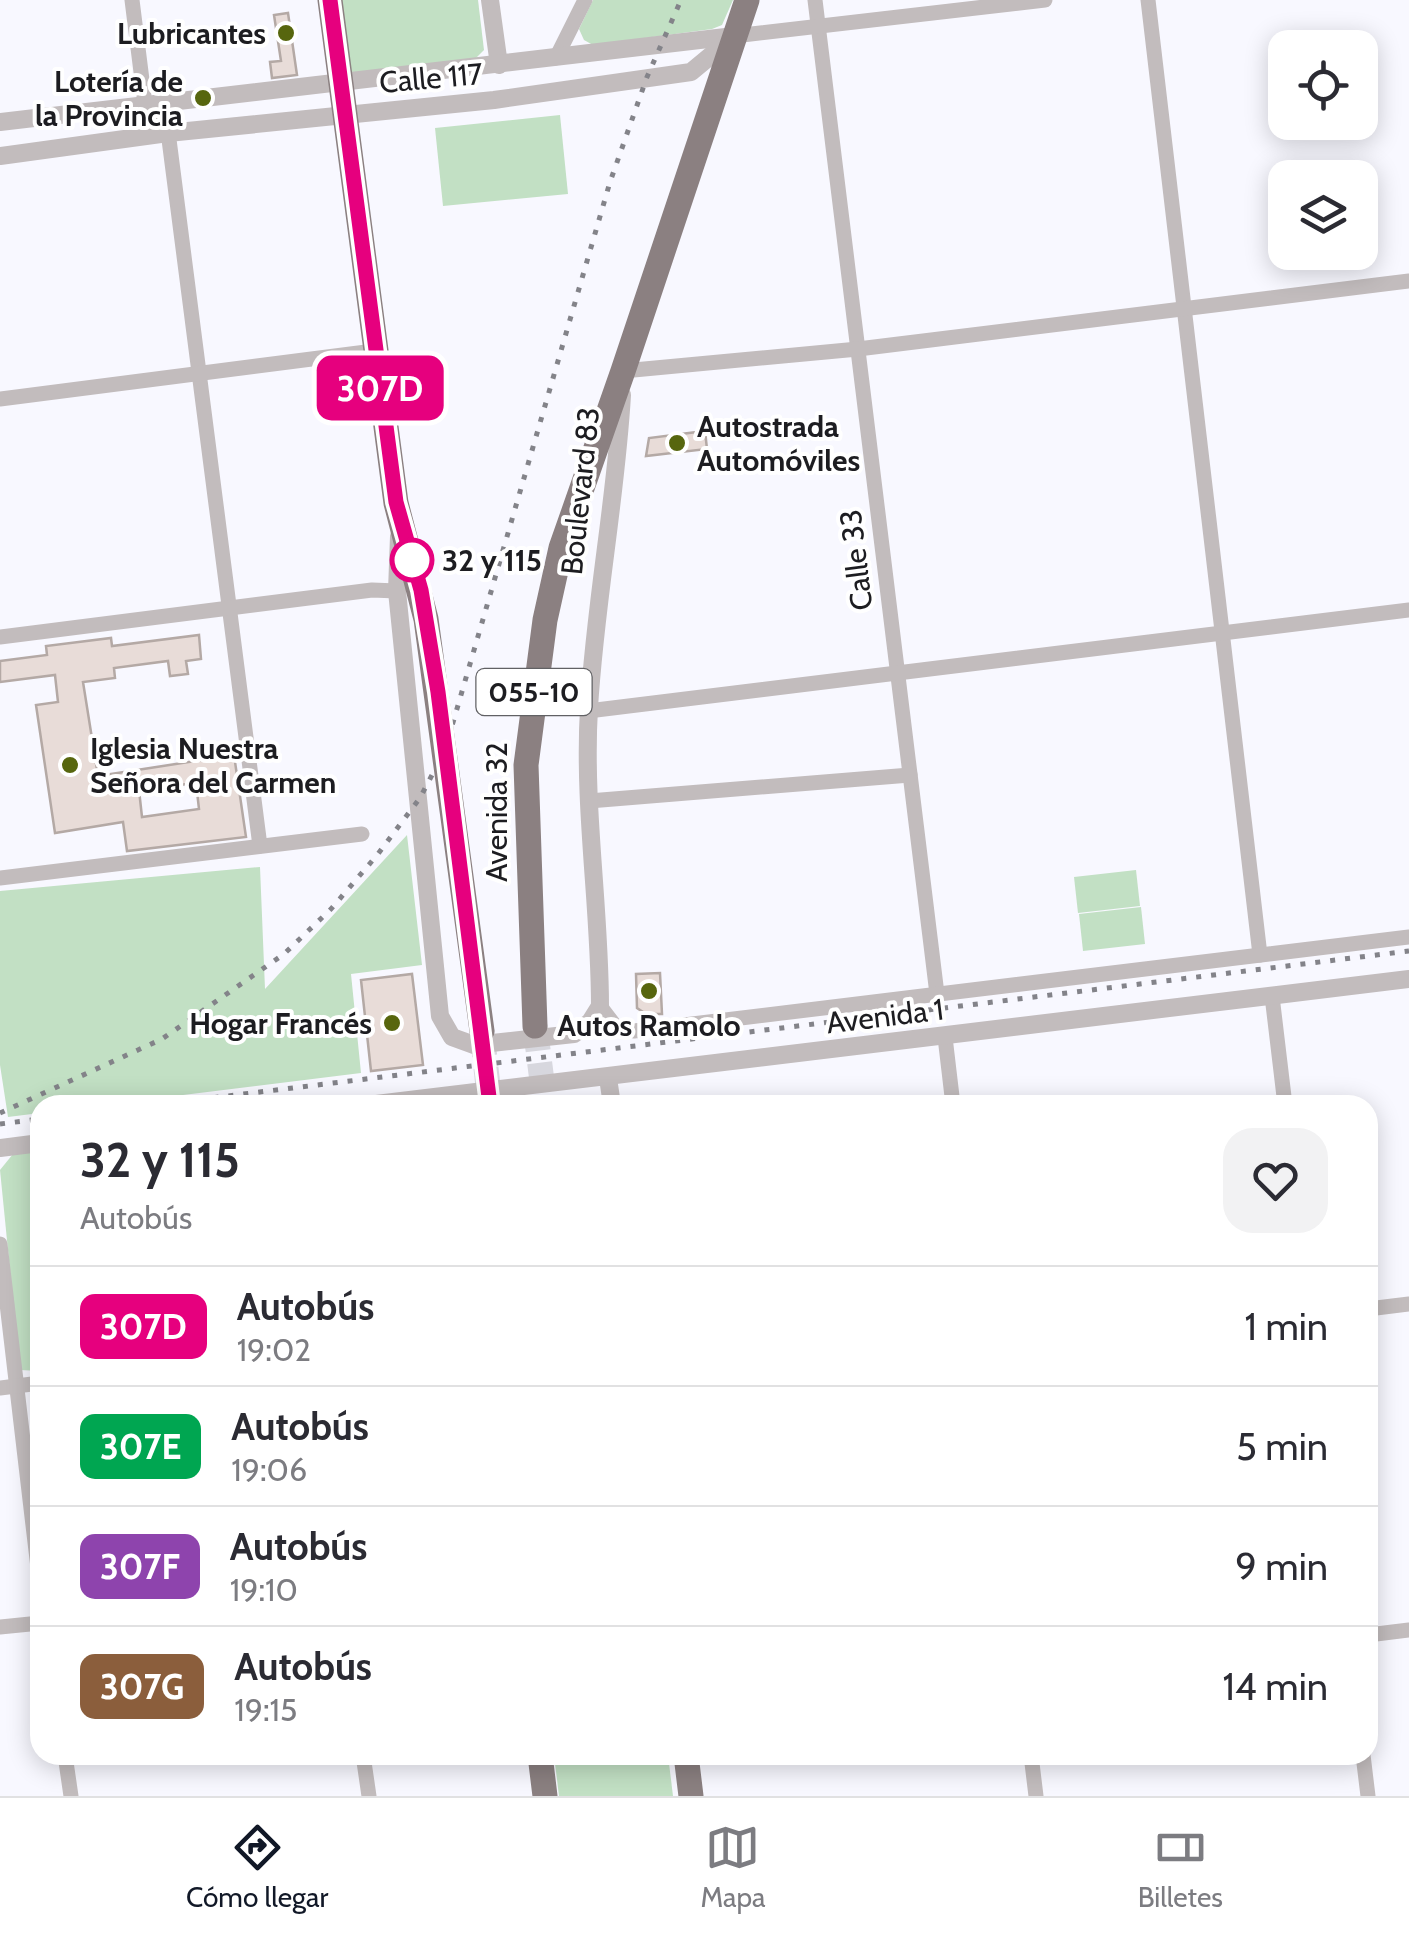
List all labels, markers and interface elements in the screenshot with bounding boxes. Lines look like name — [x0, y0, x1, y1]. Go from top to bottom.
place label: Lubricantes — [117, 15, 266, 52]
marker: Lubricantes — [275, 22, 297, 44]
map controls — [1268, 30, 1378, 270]
button: locate — [1268, 30, 1378, 140]
street label: Calle 117 — [378, 55, 484, 101]
place label: Lotería de la Provincia — [35, 63, 183, 134]
marker: Lotería de la Provincia — [192, 87, 214, 109]
button: layers — [1268, 160, 1378, 270]
line badge: 307D — [310, 356, 450, 420]
text: 307D — [337, 367, 423, 410]
street label: Boulevard 83 — [553, 405, 607, 577]
place label: Autostrada Automóviles — [697, 408, 860, 479]
marker: Autostrada Automóviles — [666, 432, 688, 454]
street label: Calle 33 — [831, 507, 881, 613]
marker: 32 y 115 — [391, 539, 433, 581]
place label: 32 y 115 — [442, 542, 542, 579]
road number: 055-10 — [476, 669, 592, 715]
place label: Iglesia Nuestra Señora del Carmen — [90, 730, 336, 801]
street label: Avenida 32 — [478, 742, 515, 882]
marker: Iglesia Nuestra Señora del Carmen — [59, 754, 81, 776]
marker: Autos Ramolo — [638, 980, 660, 1002]
street label: Avenida 1 — [824, 990, 946, 1042]
place label: Hogar Francés — [189, 1005, 372, 1042]
place label: Autos Ramolo — [557, 1007, 741, 1044]
marker: Hogar Francés — [381, 1012, 403, 1034]
button: heart — [1223, 1128, 1328, 1233]
text: 32 y 115 — [80, 1131, 240, 1189]
text: Autobús — [80, 1198, 192, 1237]
text: Autobús — [237, 1283, 374, 1330]
text: 1 min — [1244, 1303, 1328, 1350]
text: 307D — [100, 1305, 187, 1348]
text: 19:02 — [237, 1330, 311, 1369]
text: Autobús — [231, 1403, 369, 1450]
text: 5 min — [1236, 1423, 1328, 1470]
text: 307E — [100, 1425, 181, 1468]
text: 19:06 — [231, 1450, 307, 1489]
text: Autobús — [230, 1523, 367, 1570]
text: 9 min — [1235, 1543, 1328, 1590]
text: 307F — [100, 1545, 180, 1588]
text: 19:10 — [230, 1570, 298, 1609]
text: Autobús — [234, 1643, 372, 1690]
text: 14 min — [1222, 1663, 1328, 1710]
text: 307G — [100, 1665, 184, 1708]
text: 19:15 — [234, 1690, 297, 1729]
tab: Cómo llegar — [186, 1820, 328, 1914]
tab: Mapa — [700, 1820, 766, 1914]
tab: Billetes — [1138, 1820, 1223, 1914]

